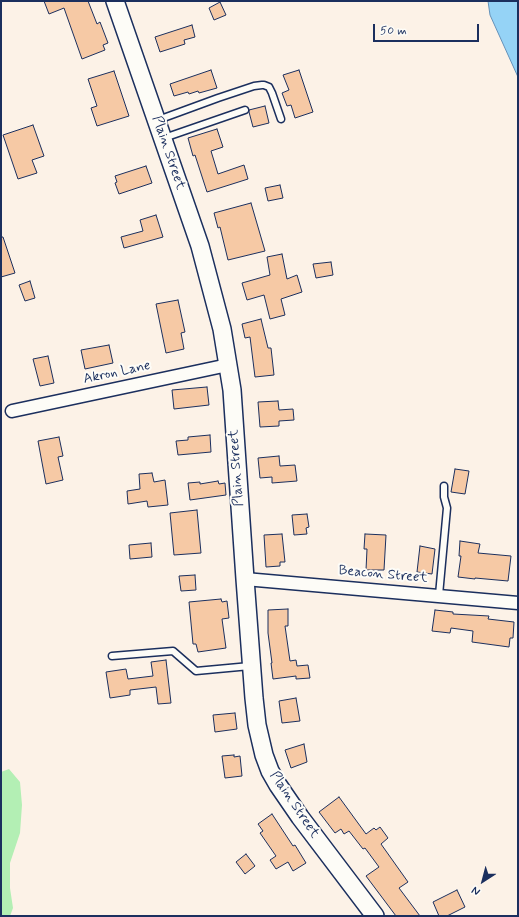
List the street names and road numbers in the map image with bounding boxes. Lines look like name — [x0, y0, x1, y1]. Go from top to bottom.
street label: Plain Street — [148, 114, 188, 192]
street label: Akron Lane — [82, 358, 152, 388]
street label: Plain Street — [226, 429, 248, 507]
street label: Beacon Street — [338, 563, 428, 587]
street label: Plain Street — [265, 768, 323, 842]

